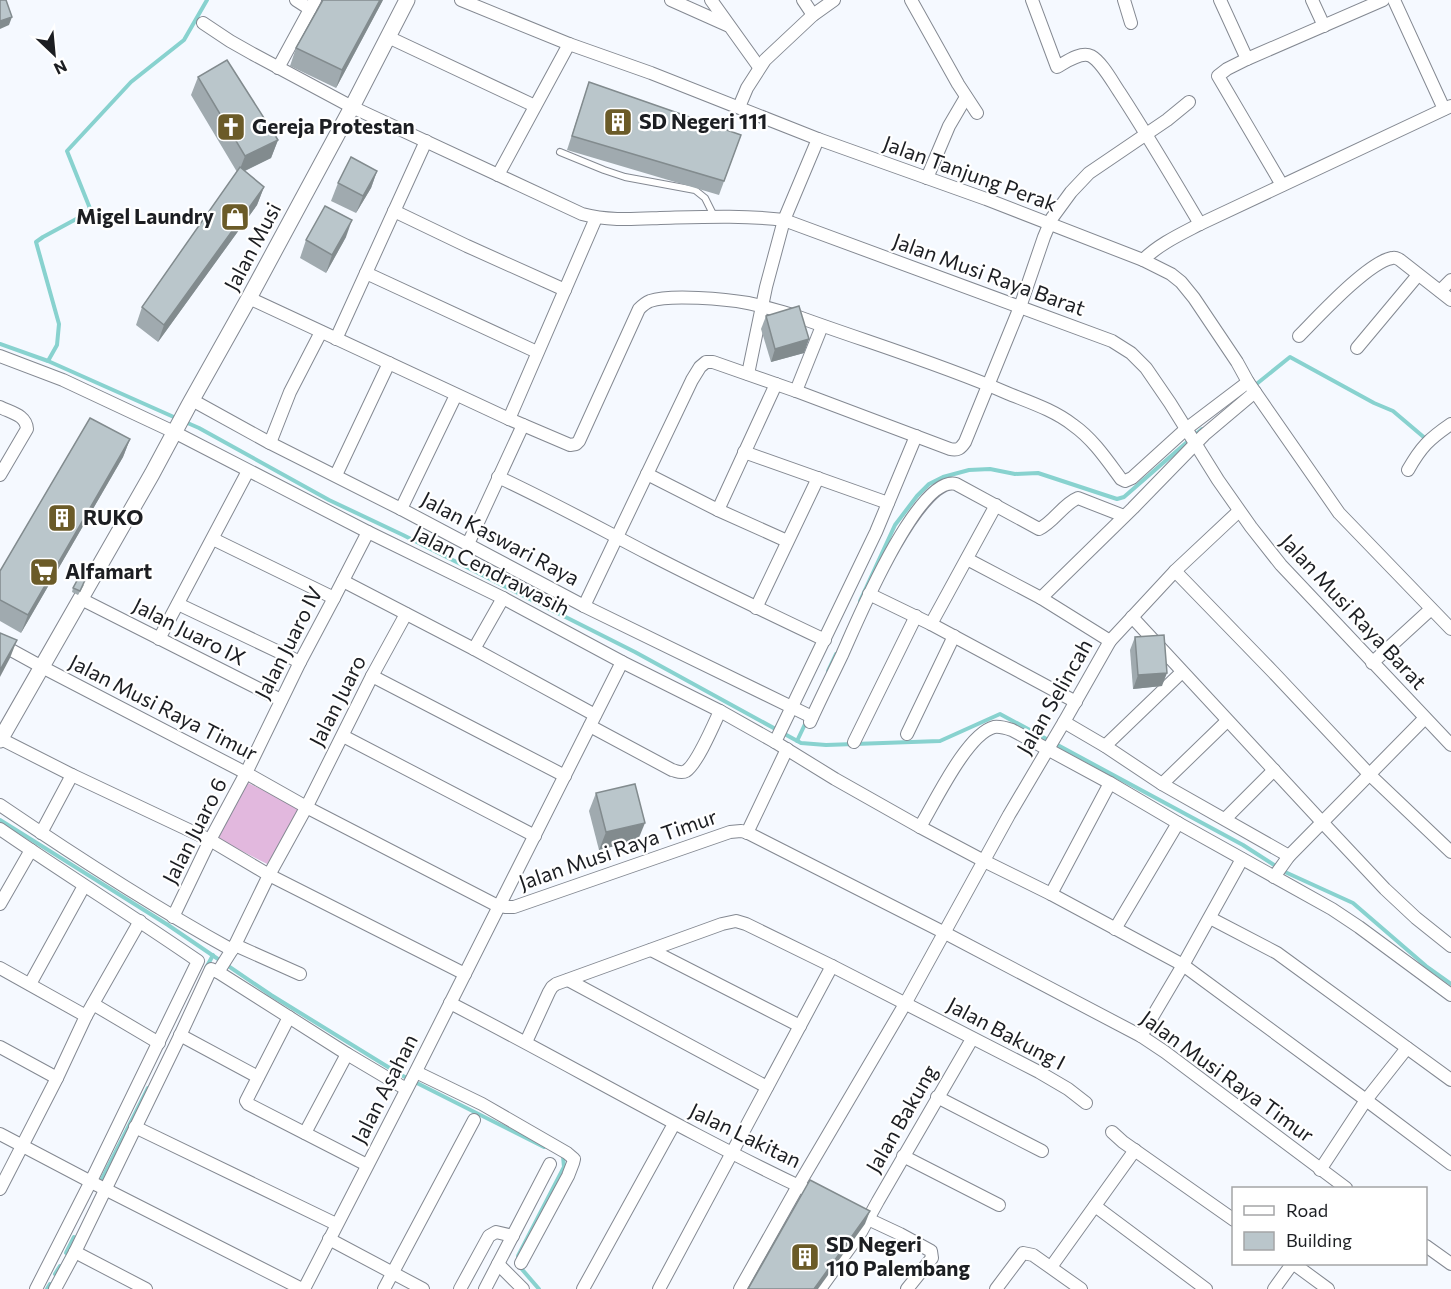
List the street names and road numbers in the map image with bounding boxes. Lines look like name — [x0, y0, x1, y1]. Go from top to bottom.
street label: Jalan Tanjung Perak — [880, 130, 1061, 216]
street label: Jalan Musi — [218, 198, 285, 295]
street label: Jalan Musi Raya Barat — [890, 227, 1089, 320]
street label: Jalan Kaswari Raya — [417, 485, 584, 590]
street label: Jalan Cendrawasih — [409, 519, 574, 620]
street label: Jalan Musi Raya Barat — [1276, 528, 1432, 694]
street label: Jalan Juaro IV — [249, 582, 327, 703]
street label: Jalan Juaro IX — [129, 592, 250, 670]
street label: Jalan Selincah — [1011, 634, 1097, 758]
street label: Jalan Musi Raya Timur — [65, 648, 262, 765]
street label: Jalan Juaro — [303, 651, 370, 750]
street label: Jalan Juaro 6 — [156, 773, 231, 888]
street label: Jalan Musi Raya Timur — [515, 803, 720, 894]
street label: Jalan Bakung I — [943, 991, 1070, 1074]
street label: Jalan Musi Raya Timur — [1136, 1005, 1319, 1147]
street label: Jalan Asahan — [345, 1029, 422, 1147]
street label: Jalan Bakung — [860, 1060, 942, 1177]
street label: Jalan Lakitan — [686, 1097, 805, 1172]

